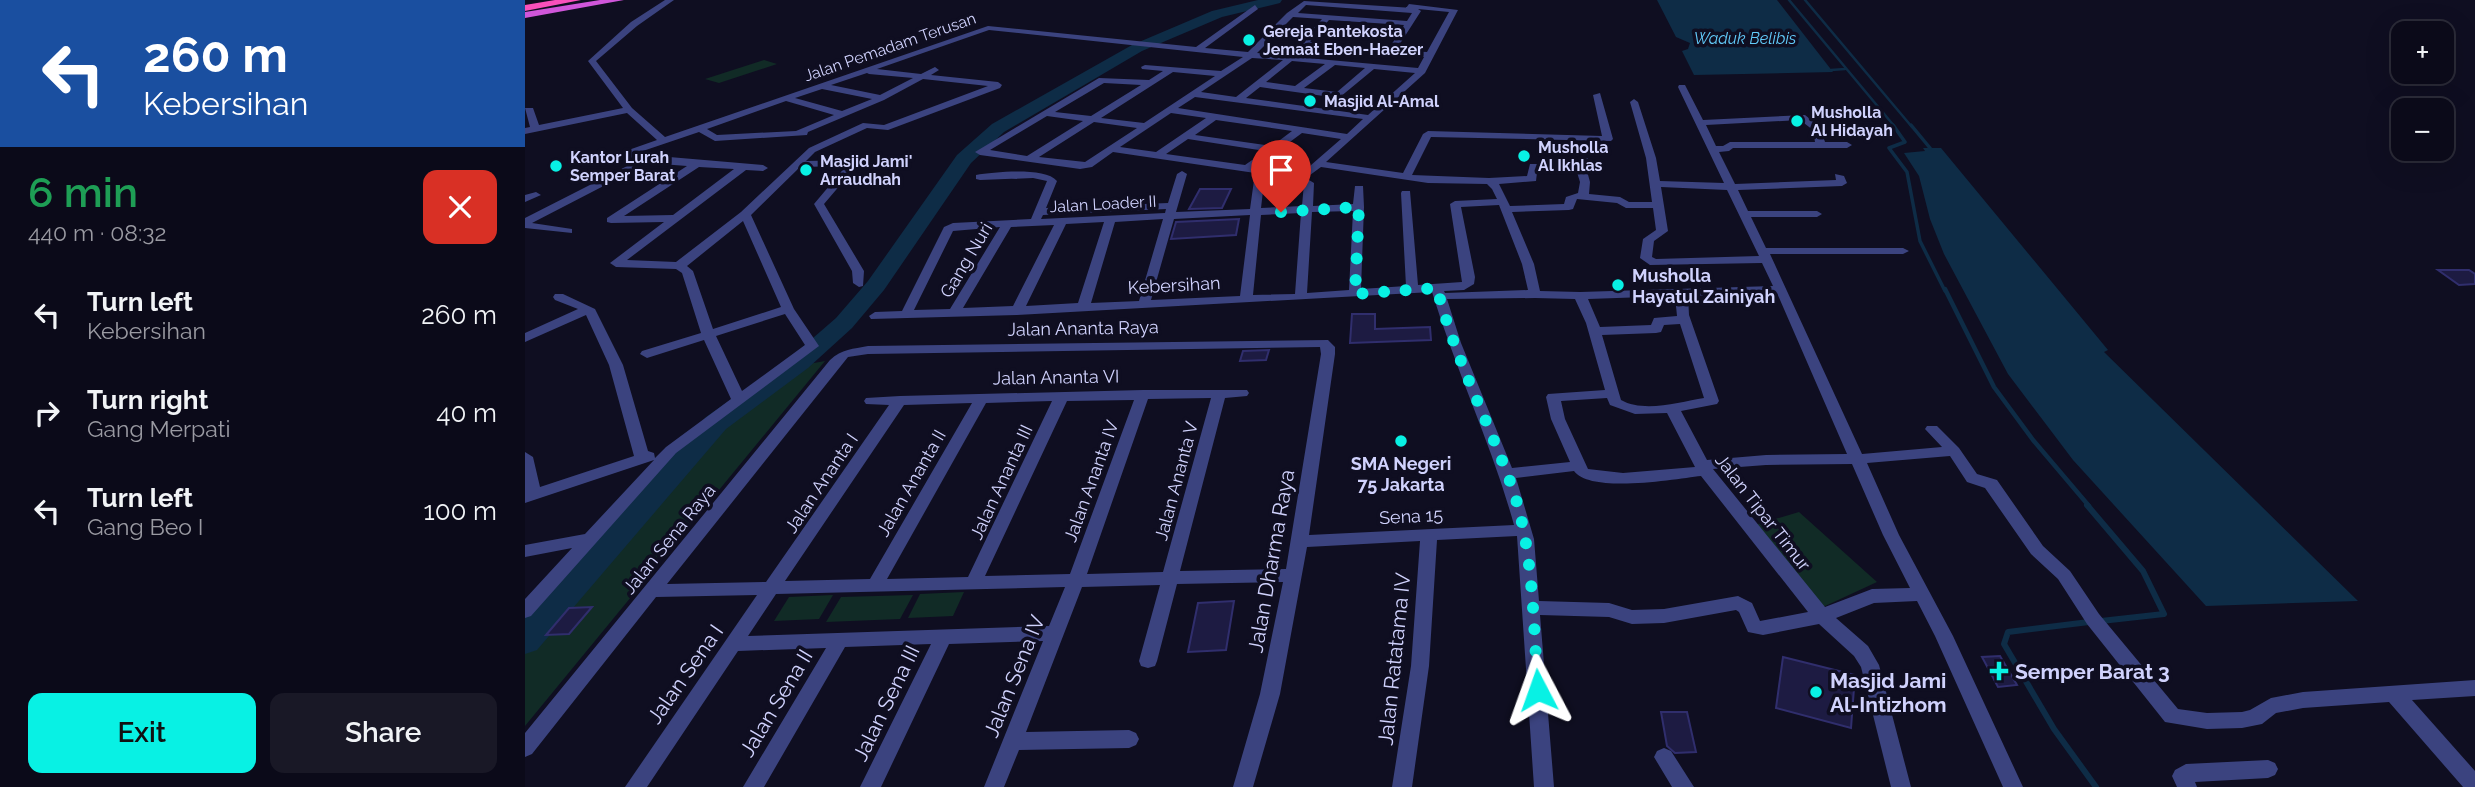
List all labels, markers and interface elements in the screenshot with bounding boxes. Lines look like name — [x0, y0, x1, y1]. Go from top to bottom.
street label: Jalan Pemadam Terusan — [802, 9, 978, 85]
map controls — [2391, 21, 2454, 161]
button: + — [2391, 21, 2454, 84]
place label: Gereja Pantekosta Jemaat Eben-Haezer — [1263, 22, 1423, 59]
text: 260 m — [143, 26, 288, 83]
icon: left — [28, 28, 119, 119]
water label: Waduk Belibis — [1694, 29, 1797, 48]
marker: Gereja Pantekosta Jemaat Eben-Haezer — [1241, 32, 1257, 48]
text: Kebersihan — [143, 85, 308, 122]
place label: Masjid Al-Amal — [1324, 92, 1440, 111]
marker: Masjid Al-Amal — [1302, 93, 1318, 109]
button: − — [2391, 98, 2454, 161]
place label: Musholla Al Hidayah — [1811, 103, 1893, 140]
marker: Musholla Al Hidayah — [1789, 113, 1805, 129]
place label: Musholla Al Ikhlas — [1538, 138, 1608, 175]
pin — [1251, 140, 1311, 212]
place label: Kantor Lurah Semper Barat — [570, 148, 675, 185]
marker: Musholla Al Ikhlas — [1516, 148, 1532, 164]
icon: arrive — [1262, 151, 1300, 189]
place label: Masjid Jami' Arraudhah — [820, 152, 912, 189]
marker: Kantor Lurah Semper Barat — [548, 158, 564, 174]
marker: Masjid Jami' Arraudhah — [798, 162, 814, 178]
text: 6 min — [28, 168, 138, 217]
button: close — [423, 170, 497, 244]
street label: Jalan Loader II — [1049, 192, 1157, 216]
text: 440 m · 08:32 — [28, 219, 167, 246]
street label: Gang Nuri — [935, 219, 997, 301]
place label: Musholla Hayatul Zainiyah — [1632, 265, 1775, 307]
street label: Kebersihan — [1127, 272, 1221, 298]
marker: Musholla Hayatul Zainiyah — [1610, 277, 1626, 293]
text: Turn left — [87, 287, 193, 317]
icon: left — [28, 296, 66, 334]
text: 260 m — [421, 300, 497, 330]
street label: Jalan Ananta Raya — [1007, 316, 1159, 340]
text: Kebersihan — [87, 317, 206, 344]
street label: Jalan Ananta VI — [992, 365, 1120, 389]
text: Turn right — [87, 385, 208, 415]
icon: right — [28, 394, 66, 432]
text: 40 m — [436, 398, 497, 428]
text: Gang Merpati — [87, 415, 230, 442]
street label: Jalan Ananta IV — [1059, 417, 1123, 545]
street label: Jalan Ananta V — [1150, 419, 1202, 543]
street label: Jalan Ananta III — [965, 421, 1037, 543]
street label: Jalan Ananta II — [872, 426, 950, 540]
street label: Jalan Ananta I — [780, 429, 862, 537]
marker: SMA Negeri 75 Jakarta — [1393, 433, 1409, 449]
street label: Jalan Tipar Timur — [1711, 450, 1815, 575]
place label: SMA Negeri 75 Jakarta — [1351, 453, 1451, 495]
street label: Jalan Dharma Raya — [1243, 467, 1299, 655]
street label: Jalan Sena Raya — [618, 480, 720, 598]
text: Turn left — [87, 483, 193, 513]
icon: left — [28, 492, 66, 530]
text: 100 m — [424, 496, 497, 526]
street label: Sena 15 — [1379, 504, 1444, 528]
text: Gang Beo I — [87, 513, 204, 540]
street label: Jalan Ratatama IV — [1373, 571, 1415, 747]
street label: Jalan Sena IV — [978, 611, 1050, 741]
street label: Jalan Sena I — [642, 620, 728, 728]
street label: Jalan Sena III — [847, 641, 925, 765]
street label: Jalan Sena II — [734, 645, 818, 761]
position arrow — [1501, 653, 1575, 727]
place label: Semper Barat 3 — [2015, 659, 2170, 684]
marker: Semper Barat 3 — [1989, 661, 2009, 681]
place label: Masjid Jami Al-Intizhom — [1830, 668, 1947, 717]
marker: Masjid Jami Al-Intizhom — [1808, 684, 1824, 700]
button: Exit — [28, 693, 256, 773]
button: Share — [270, 693, 497, 773]

